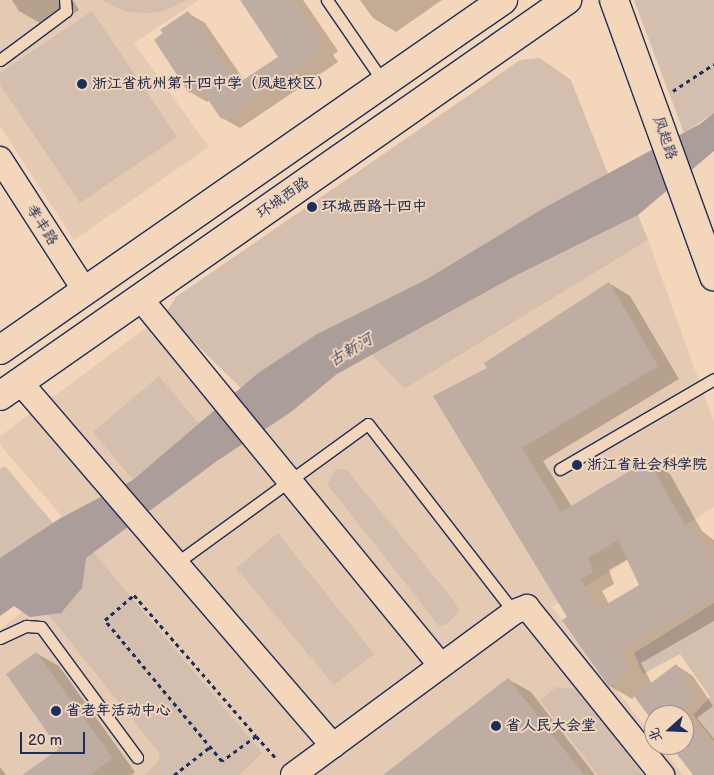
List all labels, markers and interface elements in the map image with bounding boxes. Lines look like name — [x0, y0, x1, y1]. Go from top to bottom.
place label: 浙江省杭州第十四中学（凤起校区） — [92, 75, 332, 93]
marker: 浙江省杭州第十四中学（凤起校区） — [76, 78, 88, 90]
street label: 凤起路 — [649, 114, 681, 162]
street label: 环城西路 — [253, 173, 313, 223]
place label: 环城西路十四中 — [322, 198, 427, 216]
street label: 孝丰路 — [22, 201, 62, 249]
marker: 环城西路十四中 — [306, 201, 318, 213]
water label: 古新河 — [325, 330, 377, 372]
place label: 浙江省社会科学院 — [587, 456, 707, 474]
marker: 浙江省社会科学院 — [571, 459, 583, 471]
place label: 省老年活动中心 — [66, 702, 171, 720]
marker: 省老年活动中心 — [50, 705, 62, 717]
north arrow — [644, 705, 694, 755]
place label: 省人民大会堂 — [506, 717, 596, 735]
marker: 省人民大会堂 — [490, 720, 502, 732]
scale bar — [22, 722, 88, 754]
text: 北 — [645, 725, 666, 744]
text: 20 m — [28, 731, 62, 750]

